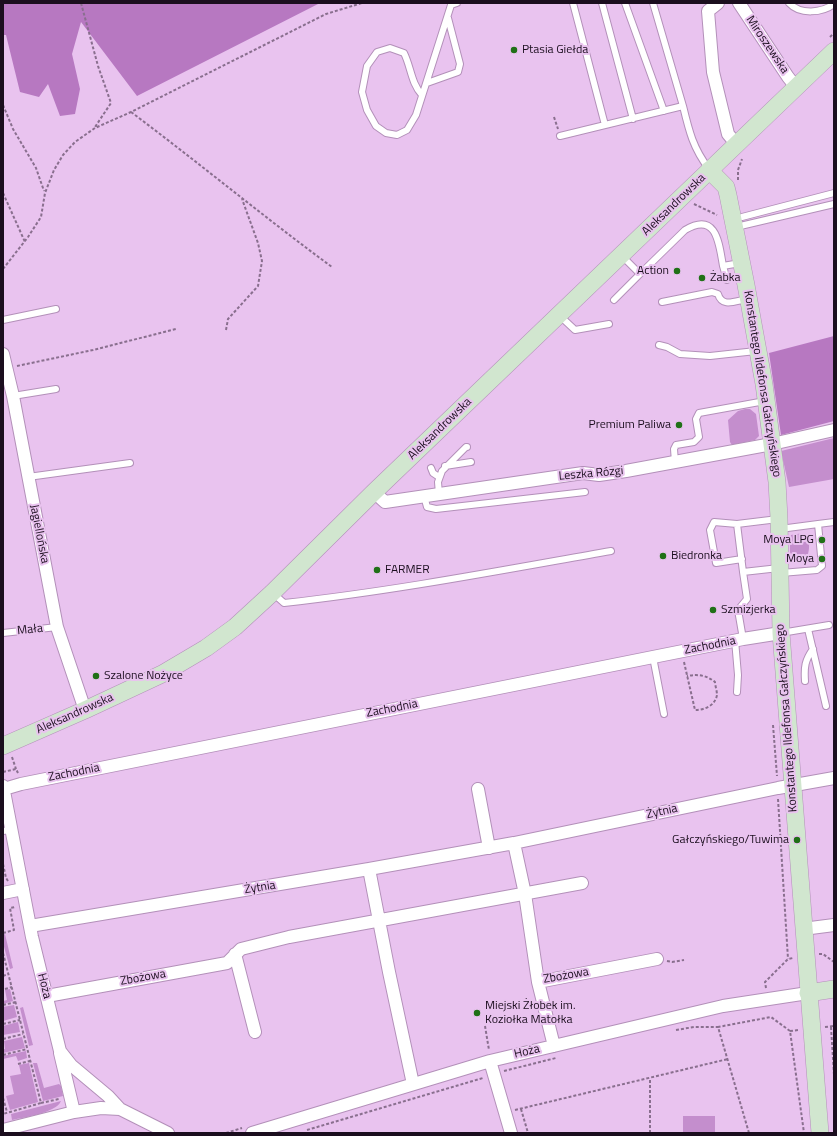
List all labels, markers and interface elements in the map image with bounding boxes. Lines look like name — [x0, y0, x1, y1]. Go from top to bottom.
street label: Miroszewska — [742, 13, 792, 77]
place label: Ptasia Giełda — [522, 43, 588, 57]
marker: Ptasia Giełda — [509, 45, 519, 55]
street label: Aleksandrowska — [639, 171, 709, 239]
place label: Action — [637, 264, 669, 278]
marker: Action — [672, 266, 682, 276]
place label: Żabka — [710, 271, 740, 285]
marker: Żabka — [697, 273, 707, 283]
street label: Konstantego Ildefonsa Gałczyńskiego — [740, 290, 784, 478]
street label: Aleksandrowska — [405, 395, 475, 463]
place label: Premium Paliwa — [589, 418, 671, 432]
marker: Premium Paliwa — [674, 420, 684, 430]
street label: Leszka Rózgi — [558, 464, 624, 484]
street label: Jagiellońska — [26, 503, 52, 565]
place label: Moya LPG — [763, 533, 814, 547]
marker: Moya LPG — [817, 535, 827, 545]
place label: Biedronka — [671, 549, 722, 563]
marker: Biedronka — [658, 551, 668, 561]
place label: Moya — [786, 552, 814, 566]
marker: Moya — [817, 554, 827, 564]
place label: FARMER — [385, 563, 430, 577]
marker: FARMER — [372, 565, 382, 575]
place label: Szmizjerka — [721, 603, 776, 617]
marker: Szmizjerka — [708, 605, 718, 615]
street label: Mała — [16, 621, 44, 639]
street label: Konstantego Ildefonsa Gałczyńskiego — [773, 623, 801, 813]
street label: Zachodnia — [683, 634, 737, 658]
place label: Szalone Nożyce — [104, 669, 183, 683]
marker: Szalone Nożyce — [91, 671, 101, 681]
street label: Aleksandrowska — [34, 691, 116, 737]
street label: Zachodnia — [365, 697, 419, 721]
street label: Zachodnia — [47, 761, 101, 785]
street label: Żytnia — [645, 802, 679, 822]
place label: Gałczyńskiego/Tuwima — [672, 833, 789, 847]
marker: Gałczyńskiego/Tuwima — [792, 835, 802, 845]
street label: Żytnia — [243, 878, 277, 898]
street label: Zbożowa — [542, 965, 590, 987]
street label: Zbożowa — [119, 967, 167, 989]
street label: Hoża — [34, 972, 54, 1000]
place label: Miejski Żłobek im. Koziołka Matołka — [485, 999, 575, 1027]
marker: Miejski Żłobek im. Koziołka Matołka — [472, 1008, 482, 1018]
street label: Hoża — [513, 1042, 541, 1062]

